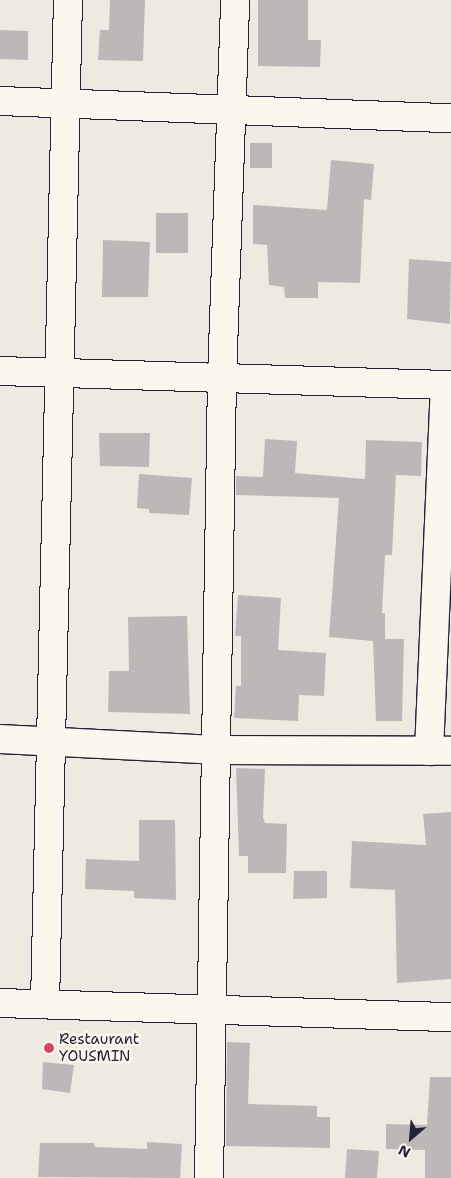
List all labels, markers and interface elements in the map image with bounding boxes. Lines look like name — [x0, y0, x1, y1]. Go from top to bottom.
place label: Restaurant YOUSMIN — [59, 1030, 139, 1065]
marker: Restaurant YOUSMIN — [43, 1042, 55, 1054]
north arrow — [386, 1113, 436, 1163]
text: N — [395, 1141, 413, 1162]

